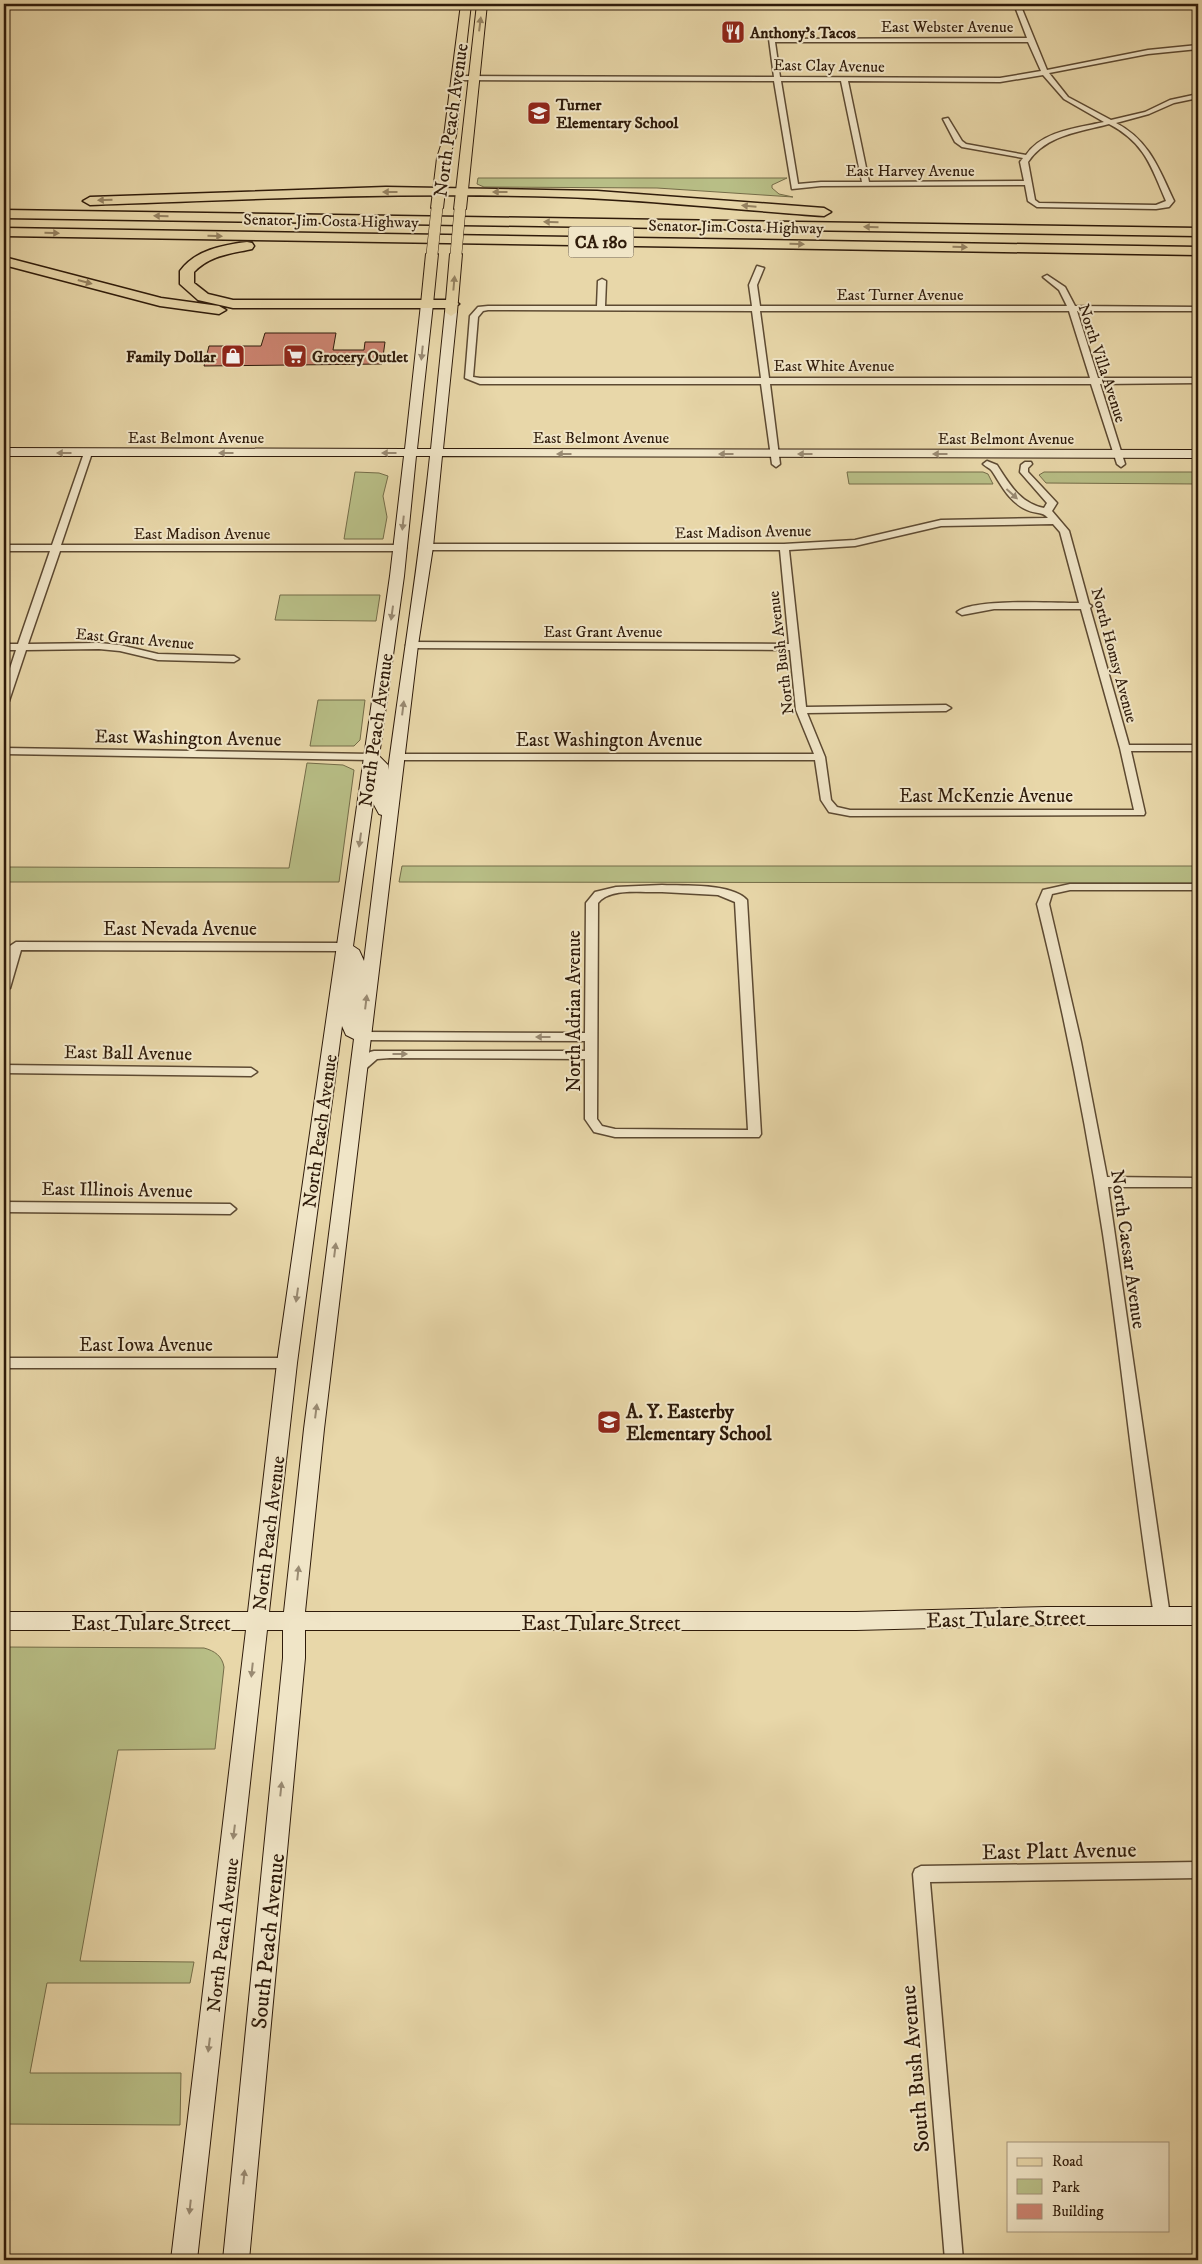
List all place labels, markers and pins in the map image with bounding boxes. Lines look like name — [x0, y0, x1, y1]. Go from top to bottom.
restaurant icon: Anthony's Tacos — [720, 19, 746, 45]
place label: Anthony's Tacos — [749, 23, 857, 43]
place label: Turner Elementary School — [555, 95, 680, 133]
school or university icon: Turner Elementary School — [526, 100, 552, 126]
shop icon: Family Dollar — [220, 343, 246, 369]
supermarket icon: Grocery Outlet — [282, 343, 308, 369]
place label: Family Dollar — [126, 347, 217, 367]
place label: Grocery Outlet — [312, 347, 409, 367]
place label: A. Y. Easterby Elementary School — [625, 1401, 772, 1446]
school or university icon: A. Y. Easterby Elementary School — [596, 1409, 622, 1435]

